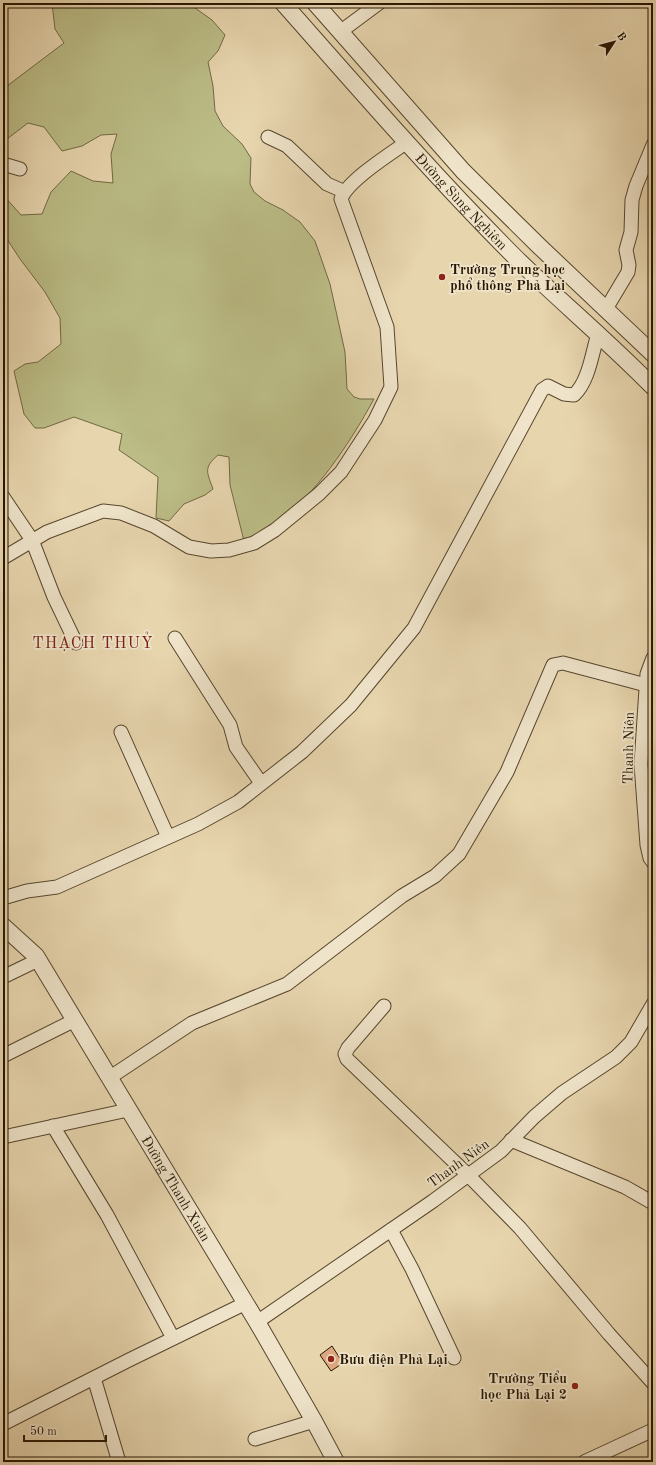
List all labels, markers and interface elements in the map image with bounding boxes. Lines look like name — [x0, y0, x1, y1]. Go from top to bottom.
north arrow — [594, 22, 634, 62]
text: B — [614, 31, 628, 44]
street label: Đường Sùng Nghiêm — [412, 151, 510, 253]
place label: Trường Trung học phổ thông Phả Lại — [450, 263, 565, 293]
marker: Trường Trung học phổ thông Phả Lại — [437, 272, 447, 282]
district label: THẠCH THUỶ — [32, 631, 154, 652]
street label: Thanh Niên — [621, 711, 637, 784]
street label: Đường Thanh Xuân — [138, 1134, 213, 1244]
street label: Thanh Niên — [425, 1137, 492, 1191]
place label: Bưu điện Phả Lại — [339, 1353, 448, 1367]
marker: Bưu điện Phả Lại — [326, 1354, 336, 1364]
place label: Trường Tiểu học Phả Lại 2 — [480, 1370, 567, 1402]
marker: Trường Tiểu học Phả Lại 2 — [570, 1381, 580, 1391]
scale bar — [24, 1417, 106, 1443]
text: 50 m — [30, 1425, 57, 1438]

